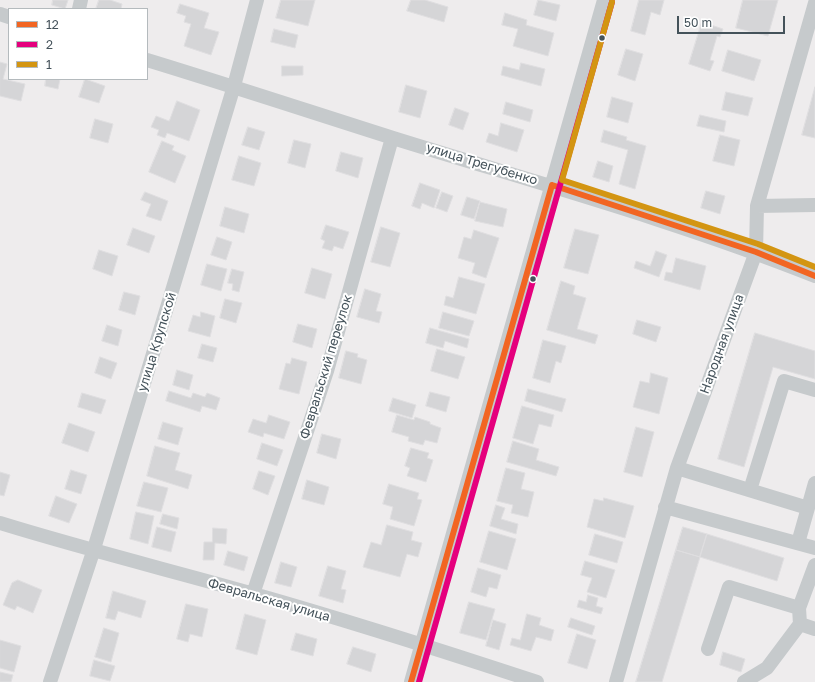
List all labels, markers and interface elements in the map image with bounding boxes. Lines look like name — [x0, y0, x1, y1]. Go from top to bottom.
legend — [8, 8, 148, 80]
scale bar — [679, 8, 787, 34]
text: 50 m — [684, 15, 712, 30]
text: 12 — [46, 17, 59, 32]
unlabelled marker — [597, 33, 607, 43]
text: 2 — [46, 37, 53, 52]
text: 1 — [46, 57, 52, 72]
street label: улица Трегубенко — [424, 140, 540, 188]
unlabelled marker — [528, 274, 538, 284]
street label: улица Крупской — [134, 290, 180, 394]
street label: Народная улица — [697, 292, 747, 396]
street label: Февральский переулок — [297, 293, 355, 441]
street label: Февральская улица — [206, 575, 332, 625]

